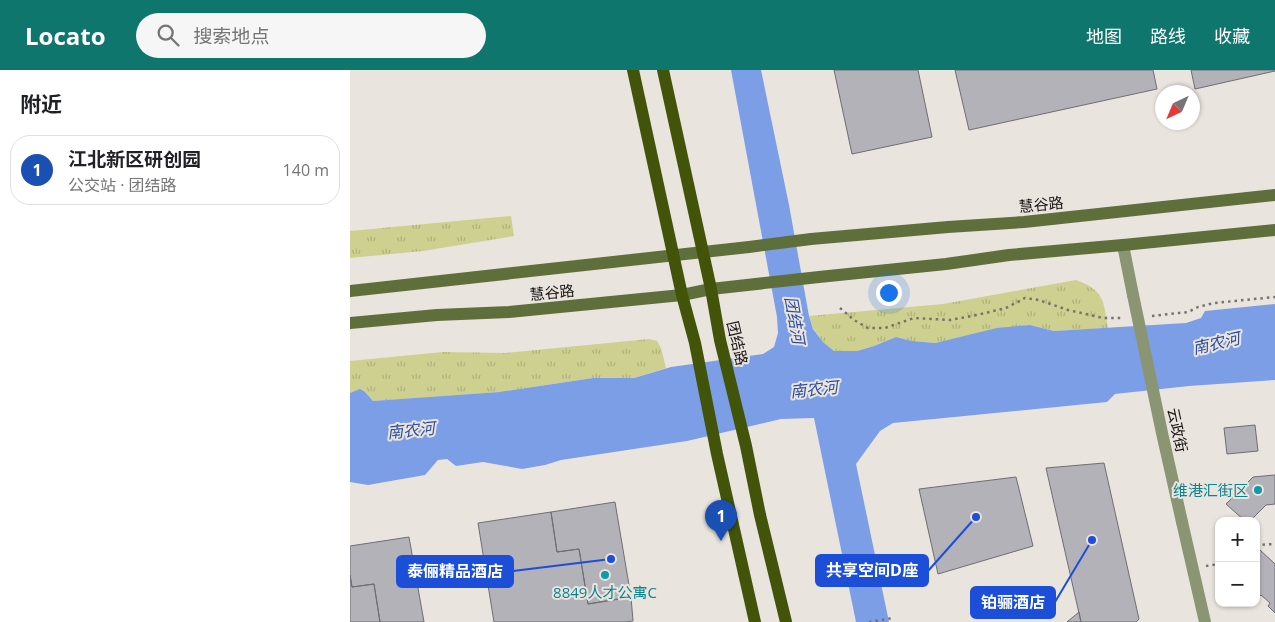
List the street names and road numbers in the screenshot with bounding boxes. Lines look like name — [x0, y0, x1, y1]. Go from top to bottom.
street label: 慧谷路 — [1018, 192, 1064, 216]
street label: 慧谷路 — [529, 280, 575, 304]
street label: 团结路 — [723, 319, 753, 367]
street label: 云政街 — [1164, 406, 1192, 454]

